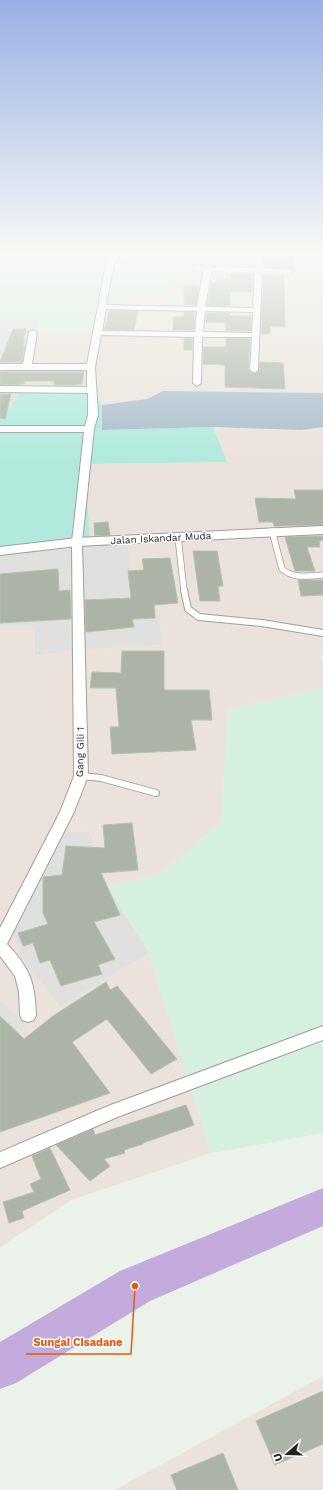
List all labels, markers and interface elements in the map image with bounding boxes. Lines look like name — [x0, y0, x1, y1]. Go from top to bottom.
street label: Jalan Iskandar Muda — [110, 530, 212, 546]
street label: Gang Gili 1 — [74, 727, 86, 777]
callout: Sungai Cisadane — [26, 1331, 131, 1354]
text: Sungai Cisadane — [34, 1336, 122, 1349]
north arrow — [267, 1434, 307, 1474]
text: U — [271, 1451, 286, 1463]

